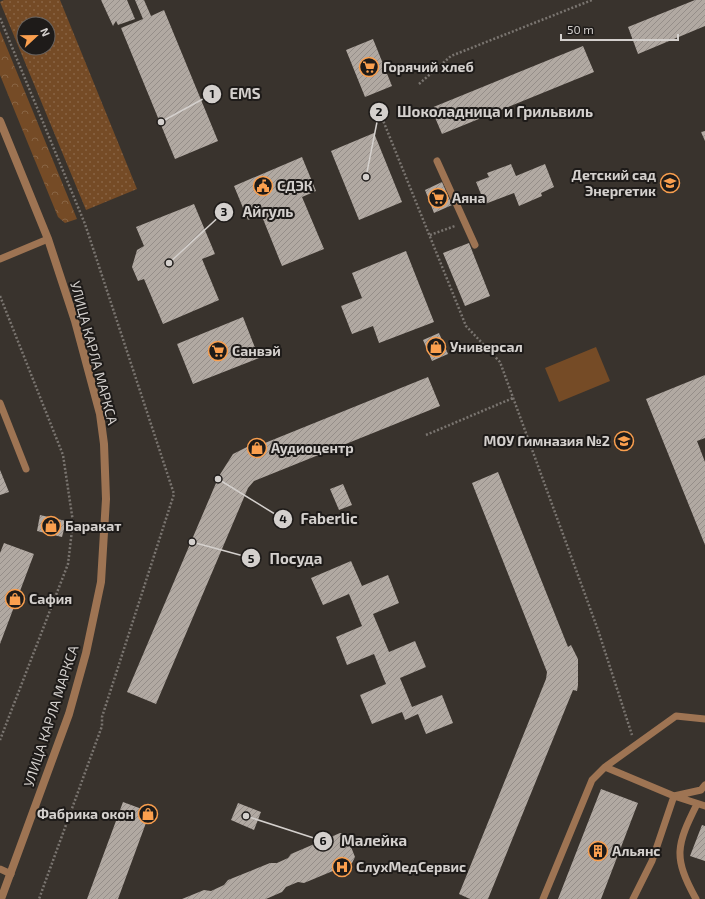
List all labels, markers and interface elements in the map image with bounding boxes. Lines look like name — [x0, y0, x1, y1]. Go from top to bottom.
north arrow — [16, 16, 56, 56]
scale bar — [561, 16, 678, 42]
text: 50 m — [567, 22, 594, 36]
text: N — [38, 26, 53, 38]
supermarket icon: Горячий хлеб — [358, 56, 380, 78]
place label: Горячий хлеб — [383, 58, 474, 75]
callout: EMS — [202, 81, 269, 108]
text: EMS — [229, 84, 261, 102]
text: 1 — [209, 86, 215, 100]
callout: Шоколадница и Грильвиль — [369, 99, 601, 126]
text: Шоколадница и Грильвиль — [397, 102, 593, 120]
text: 2 — [376, 104, 383, 118]
place label: Детский сад Энергетик — [572, 166, 656, 199]
school or university icon: Детский сад Энергетик — [659, 172, 681, 194]
public building icon: СДЭК — [252, 175, 274, 197]
place label: СДЭК — [277, 177, 313, 194]
supermarket icon: Аяна — [427, 187, 449, 209]
place label: Аяна — [452, 189, 486, 206]
callout: Айгуль — [214, 198, 301, 225]
text: Айгуль — [243, 202, 293, 220]
text: 3 — [221, 204, 228, 218]
street label: УЛИЦА КАРЛА МАРКСА — [67, 279, 122, 427]
shop icon: Универсал — [425, 336, 447, 358]
place label: Универсал — [450, 338, 523, 355]
supermarket icon: Санвэй — [207, 340, 229, 362]
place label: Санвэй — [232, 342, 281, 359]
school or university icon: МОУ Гимназия №2 — [613, 430, 635, 452]
place label: МОУ Гимназия №2 — [484, 432, 610, 449]
shop icon: Аудиоцентр — [246, 437, 268, 459]
place label: Аудиоцентр — [271, 439, 354, 456]
callout: Faberlic — [273, 505, 366, 532]
text: Faberlic — [300, 509, 358, 527]
text: 4 — [279, 511, 287, 525]
shop icon: Баракат — [40, 515, 62, 537]
place label: Баракат — [65, 517, 121, 534]
callout: Посуда — [241, 545, 330, 572]
text: Посуда — [270, 549, 322, 567]
text: 5 — [248, 551, 255, 565]
shop icon: Сафия — [4, 588, 26, 610]
place label: Сафия — [29, 590, 72, 607]
street label: УЛИЦА КАРЛА МАРКСА — [20, 643, 82, 789]
shop icon: Фабрика окон — [137, 803, 159, 825]
place label: Фабрика окон — [37, 805, 134, 822]
callout: Малейка — [313, 827, 415, 854]
text: Малейка — [341, 831, 407, 849]
text: 6 — [319, 833, 327, 847]
building icon: Альянс — [587, 840, 609, 862]
place label: Альянс — [612, 842, 661, 859]
hospital icon: СлухМедСервис — [331, 856, 353, 878]
place label: СлухМедСервис — [356, 858, 466, 875]

